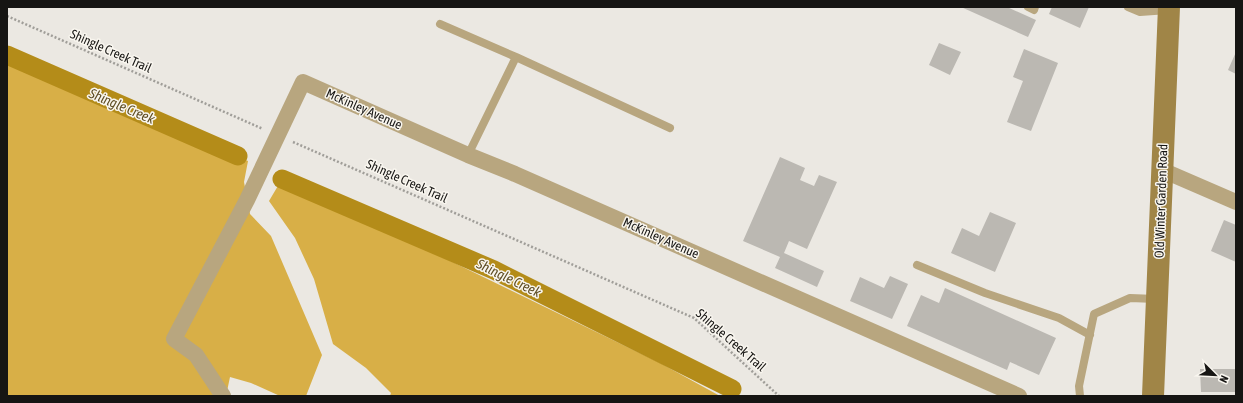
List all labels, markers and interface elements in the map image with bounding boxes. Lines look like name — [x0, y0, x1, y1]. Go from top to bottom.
street label: Shingle Creek Trail — [68, 26, 155, 76]
water label: Shingle Creek — [86, 85, 158, 127]
street label: McKinley Avenue — [324, 86, 404, 132]
street label: Old Winter Garden Road — [1152, 144, 1170, 258]
street label: Shingle Creek Trail — [364, 156, 451, 206]
street label: McKinley Avenue — [621, 215, 701, 261]
water label: Shingle Creek — [473, 255, 545, 301]
street label: Shingle Creek Trail — [693, 306, 769, 375]
north arrow — [1195, 355, 1235, 395]
text: N — [1217, 374, 1231, 384]

